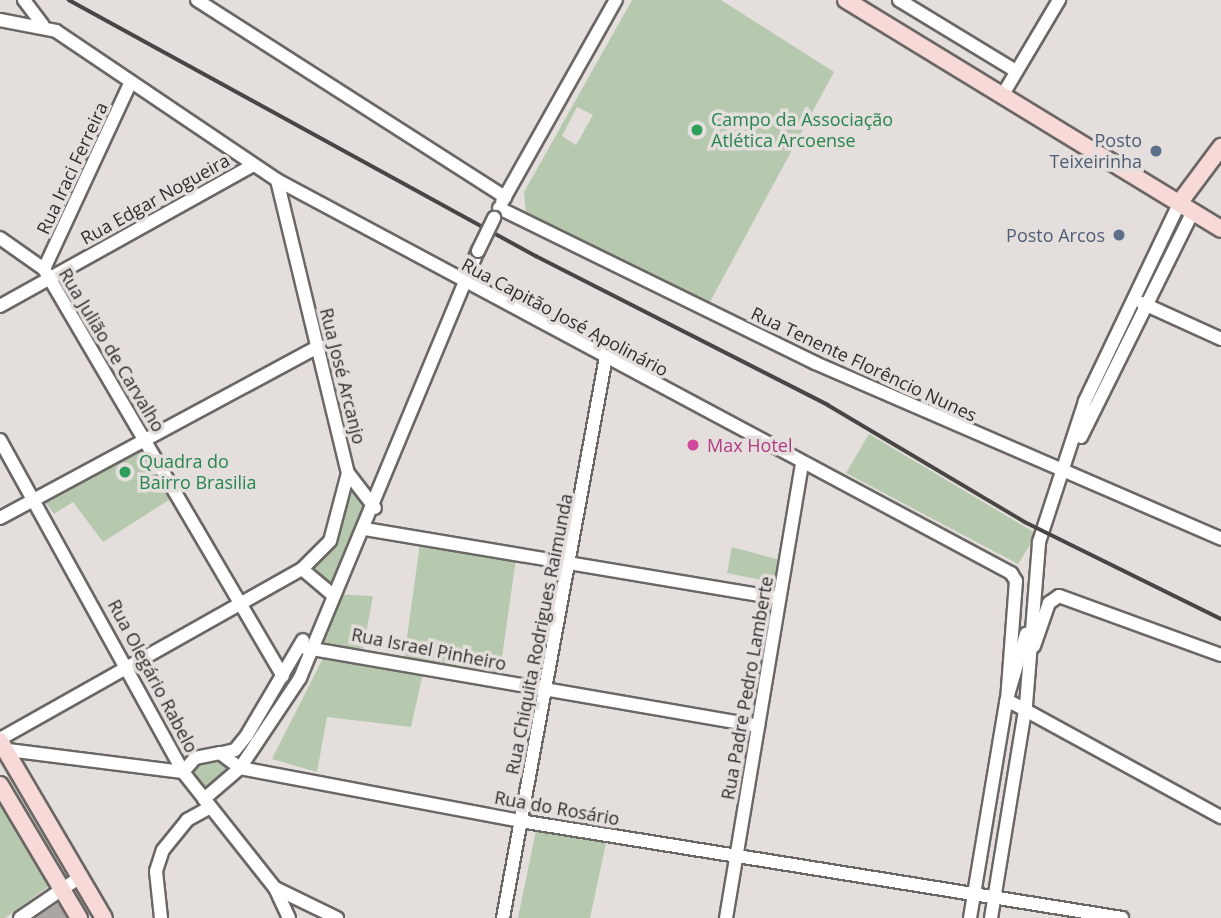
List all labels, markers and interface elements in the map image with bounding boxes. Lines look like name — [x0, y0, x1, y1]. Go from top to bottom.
street label: Rua Iraci Ferreira — [32, 99, 112, 237]
place label: Campo da Associação Atlética Arcoense — [711, 109, 893, 152]
marker: Campo da Associação Atlética Arcoense — [689, 122, 705, 138]
place label: Posto Teixeirinha — [1049, 130, 1142, 172]
marker: Posto Teixeirinha — [1148, 143, 1164, 159]
street label: Rua Edgar Nogueira — [77, 149, 233, 249]
place label: Posto Arcos — [1006, 224, 1105, 246]
marker: Posto Arcos — [1111, 227, 1127, 243]
street label: Rua Capitão José Apolinário — [458, 253, 672, 381]
street label: Rua Julião de Carvalho — [55, 264, 169, 436]
street label: Rua Tenente Florêncio Nunes — [748, 302, 980, 426]
street label: Rua José Arcanjo — [316, 306, 370, 446]
place label: Max Hotel — [707, 434, 792, 456]
marker: Max Hotel — [685, 437, 701, 453]
place label: Quadra do Bairro Brasilia — [139, 451, 257, 494]
marker: Quadra do Bairro Brasilia — [117, 464, 133, 480]
street label: Rua Chiquita Rodrigues Raimunda — [501, 492, 577, 776]
street label: Rua Padre Pedro Lamberte — [717, 575, 777, 801]
street label: Rua Olegário Rabelo — [103, 596, 203, 756]
street label: Rua Israel Pinheiro — [350, 623, 508, 675]
street label: Rua do Rosário — [493, 786, 621, 830]

